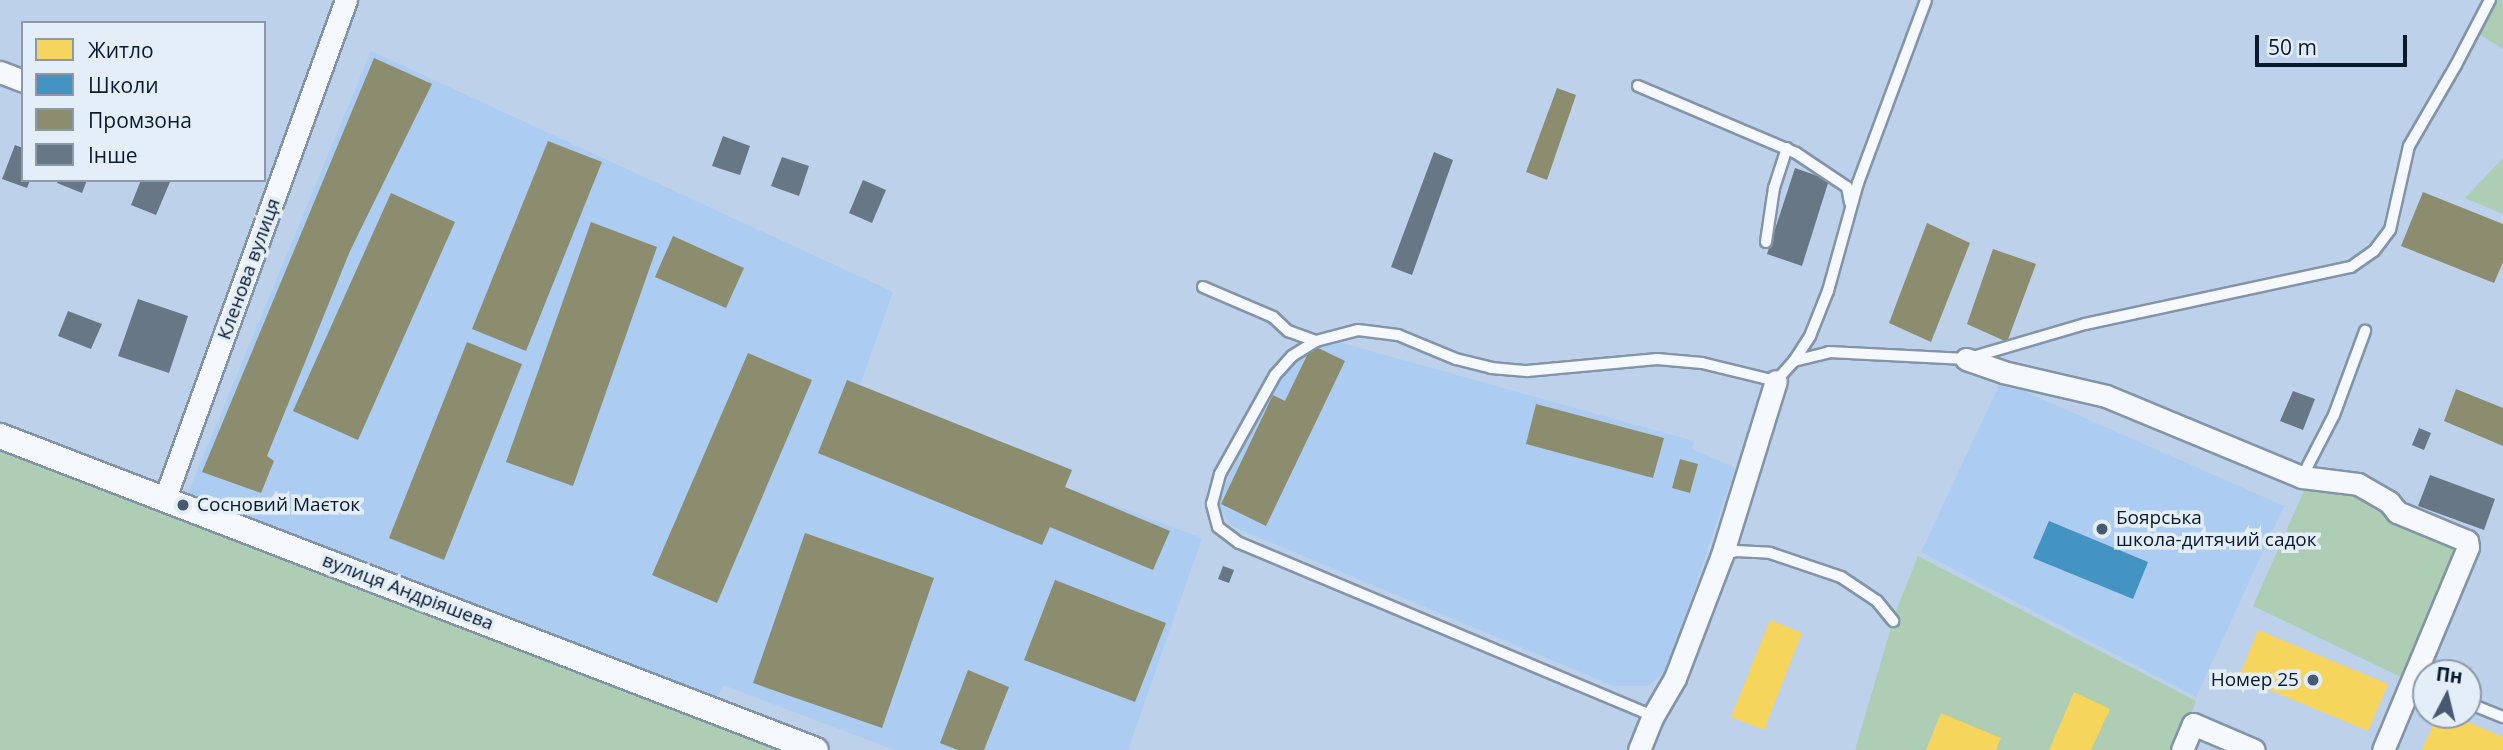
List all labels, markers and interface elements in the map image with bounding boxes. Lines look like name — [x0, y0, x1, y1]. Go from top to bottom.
legend — [21, 21, 266, 182]
scale bar — [2258, 21, 2410, 65]
text: 50 m — [2268, 33, 2317, 61]
text: Житло — [88, 36, 154, 64]
text: Школи — [88, 71, 159, 99]
text: Промзона — [88, 106, 192, 134]
text: Інше — [88, 141, 138, 169]
street label: Кленова вулиця — [213, 195, 285, 343]
place label: Сосновий Маєток — [197, 494, 360, 516]
marker: Сосновий Маєток — [175, 497, 191, 513]
place label: Боярська школа-дитячий садок — [2116, 507, 2317, 551]
marker: Боярська школа-дитячий садок — [2094, 521, 2110, 537]
street label: вулиця Андріяшева — [319, 549, 497, 635]
north arrow — [2412, 659, 2482, 729]
text: Пн — [2434, 661, 2464, 690]
place label: Номер 25 — [2211, 669, 2299, 691]
marker: Номер 25 — [2305, 672, 2321, 688]

